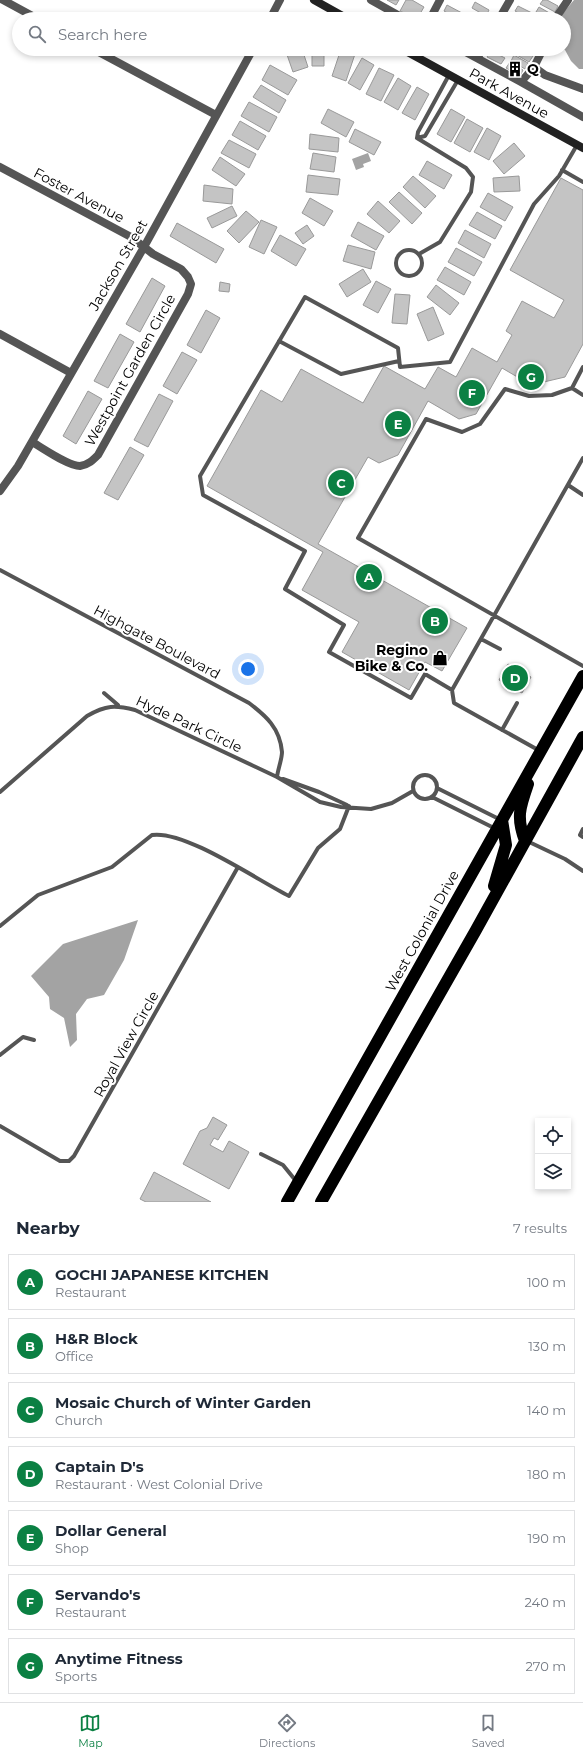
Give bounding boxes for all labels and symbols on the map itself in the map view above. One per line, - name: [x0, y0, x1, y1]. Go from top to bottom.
- building icon: Q: [506, 60, 524, 78]
- place label: Q: [527, 60, 539, 78]
- street label: Park Avenue: [466, 64, 552, 122]
- street label: Foster Avenue: [31, 164, 127, 226]
- street label: Jackson Street: [84, 216, 152, 315]
- street label: Westpoint Garden Circle: [81, 291, 179, 449]
- pin: G: [518, 362, 544, 392]
- pin: F: [459, 378, 485, 408]
- pin: E: [385, 409, 411, 439]
- pin: C: [328, 468, 354, 498]
- pin: A: [356, 562, 382, 592]
- street label: Highgate Boulevard: [91, 601, 223, 683]
- pin: B: [422, 606, 448, 636]
- place label: Regino Bike & Co.: [355, 641, 428, 675]
- shop icon: Regino Bike & Co.: [431, 649, 449, 667]
- your location: [238, 659, 258, 679]
- pin: D: [502, 663, 528, 693]
- street label: Hyde Park Circle: [133, 692, 245, 756]
- street label: West Colonial Drive: [381, 867, 463, 995]
- street label: Royal View Circle: [89, 988, 163, 1100]

